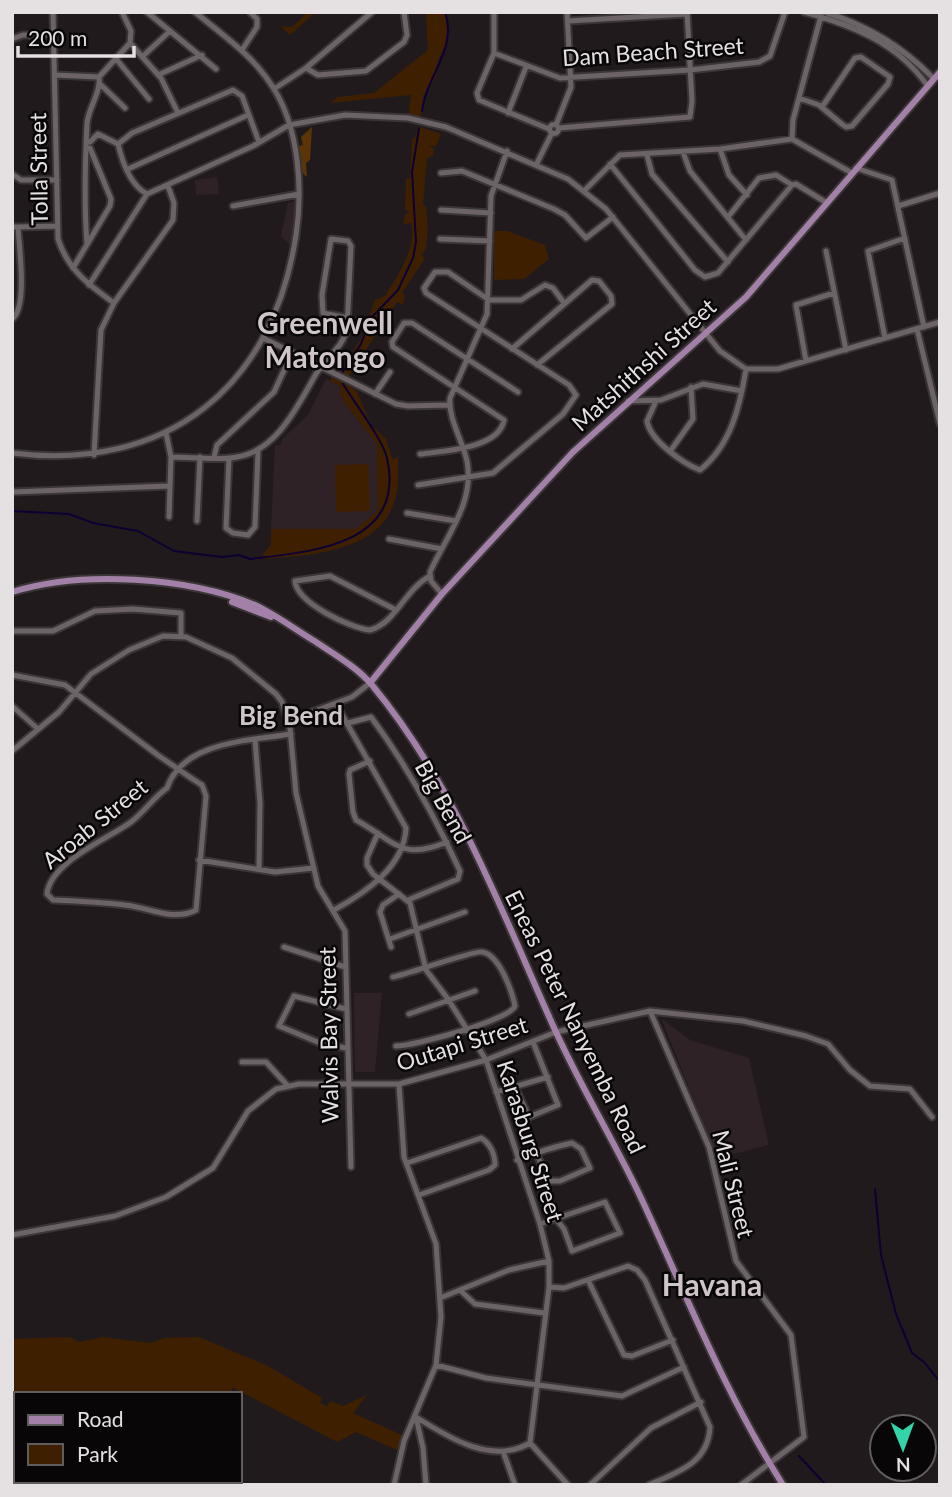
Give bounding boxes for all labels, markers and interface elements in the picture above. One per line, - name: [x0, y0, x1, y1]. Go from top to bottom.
- scale bar: [18, 14, 133, 58]
- text: 200 m: [28, 25, 87, 50]
- street label: Dam Beach Street: [561, 31, 745, 71]
- street label: Tolla Street: [23, 112, 53, 226]
- street label: Matshithshi Street: [565, 292, 722, 436]
- district label: Greenwell Matongo: [257, 304, 393, 374]
- district label: Big Bend: [239, 699, 343, 731]
- street label: Big Bend: [410, 755, 478, 848]
- street label: Aroab Street: [36, 772, 153, 874]
- street label: Eneas Peter Nanyemba Road: [500, 885, 652, 1158]
- street label: Walvis Bay Street: [312, 946, 344, 1123]
- street label: Outapi Street: [393, 1010, 531, 1076]
- street label: Karasburg Street: [492, 1056, 571, 1226]
- street label: Mali Street: [707, 1127, 761, 1241]
- district label: Havana: [662, 1266, 762, 1302]
- legend: [14, 1392, 242, 1483]
- text: Road: [77, 1406, 124, 1431]
- north arrow: [868, 1413, 938, 1483]
- text: Park: [77, 1441, 118, 1466]
- text: N: [896, 1454, 911, 1477]

